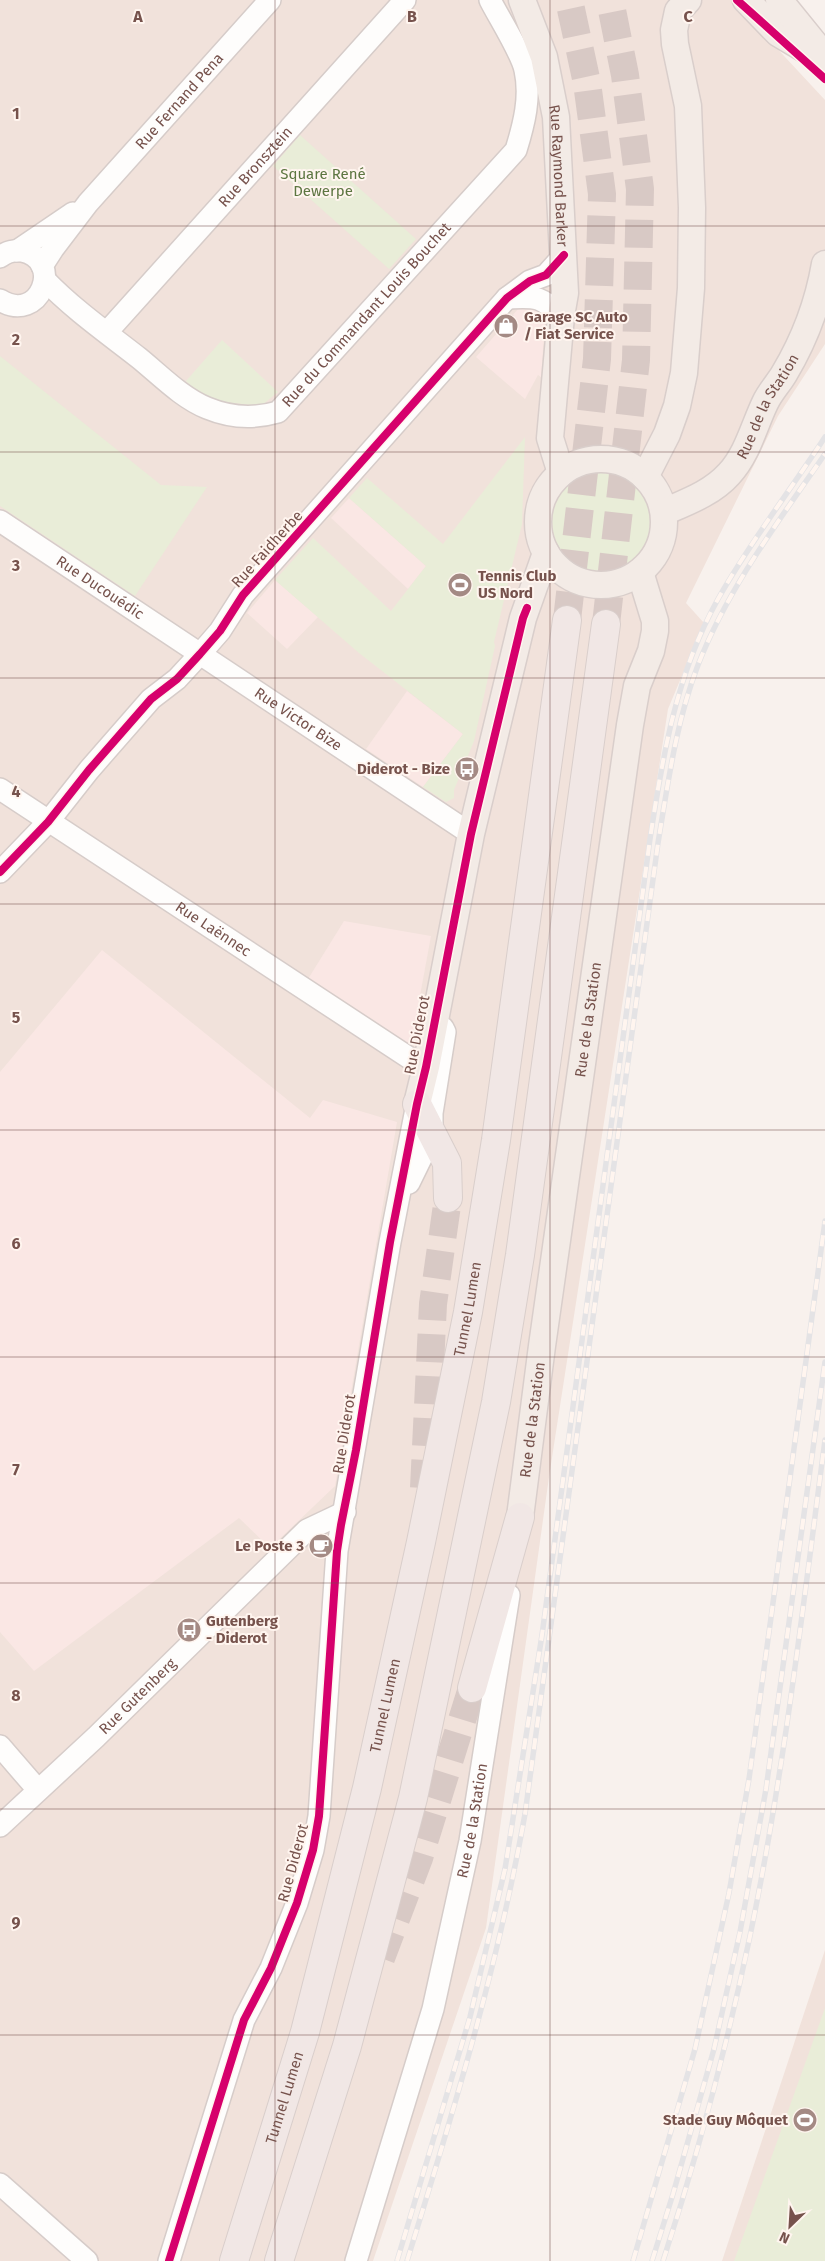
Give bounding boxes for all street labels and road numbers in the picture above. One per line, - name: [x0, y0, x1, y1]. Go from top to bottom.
- street label: Rue Fernand Pena: [132, 49, 227, 153]
- street label: Rue Raymond Barker: [545, 103, 572, 247]
- street label: Rue Bronsztein: [215, 123, 296, 211]
- street label: Rue du Commandant Louis Bouchet: [278, 218, 455, 411]
- street label: Rue de la Station: [733, 351, 803, 462]
- street label: Rue Faidherbe: [228, 507, 306, 591]
- street label: Rue Ducouédic: [53, 552, 147, 623]
- street label: Rue Victor Bize: [251, 684, 345, 755]
- street label: Rue Laënnec: [172, 898, 254, 960]
- street label: Rue de la Station: [571, 961, 605, 1079]
- street label: Rue Diderot: [400, 993, 434, 1076]
- street label: Tunnel Lumen: [450, 1260, 485, 1358]
- street label: Rue de la Station: [516, 1361, 549, 1479]
- street label: Rue Diderot: [329, 1392, 359, 1475]
- street label: Rue Gutenberg: [95, 1654, 180, 1738]
- street label: Tunnel Lumen: [366, 1657, 404, 1754]
- street label: Rue de la Station: [453, 1762, 491, 1880]
- street label: Rue Diderot: [274, 1821, 312, 1904]
- street label: Tunnel Lumen: [262, 2049, 307, 2146]

